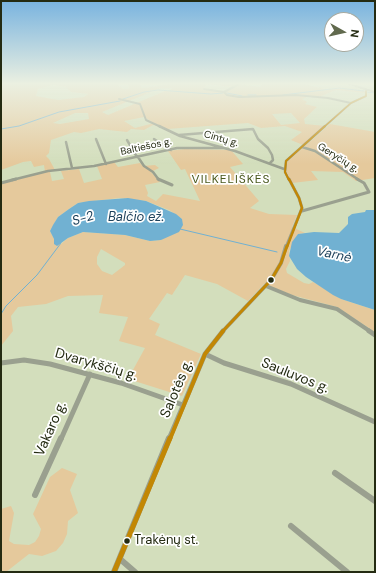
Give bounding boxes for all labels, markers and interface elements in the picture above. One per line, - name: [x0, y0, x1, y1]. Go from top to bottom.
- north arrow: [324, 12, 364, 52]
- text: N: [347, 29, 362, 38]
- street label: Cintų g.: [202, 128, 240, 150]
- street label: Baltiešos g.: [119, 136, 173, 158]
- street label: Geryčių g.: [315, 141, 361, 175]
- district label: VILKELIŠKĖS: [192, 173, 270, 187]
- water label: S-2: [70, 208, 96, 230]
- water label: Balčio ež.: [108, 210, 164, 226]
- water label: Varnė: [315, 244, 353, 266]
- unlabelled marker: [266, 275, 276, 285]
- street label: Dvarykščių g.: [53, 345, 139, 385]
- street label: Sauluvos g.: [259, 355, 331, 397]
- street label: Salotės g.: [157, 357, 197, 421]
- street label: Vakaro g.: [31, 399, 71, 459]
- place label: Trakėnų st.: [134, 533, 198, 549]
- marker: Trakėnų st.: [122, 536, 132, 546]

